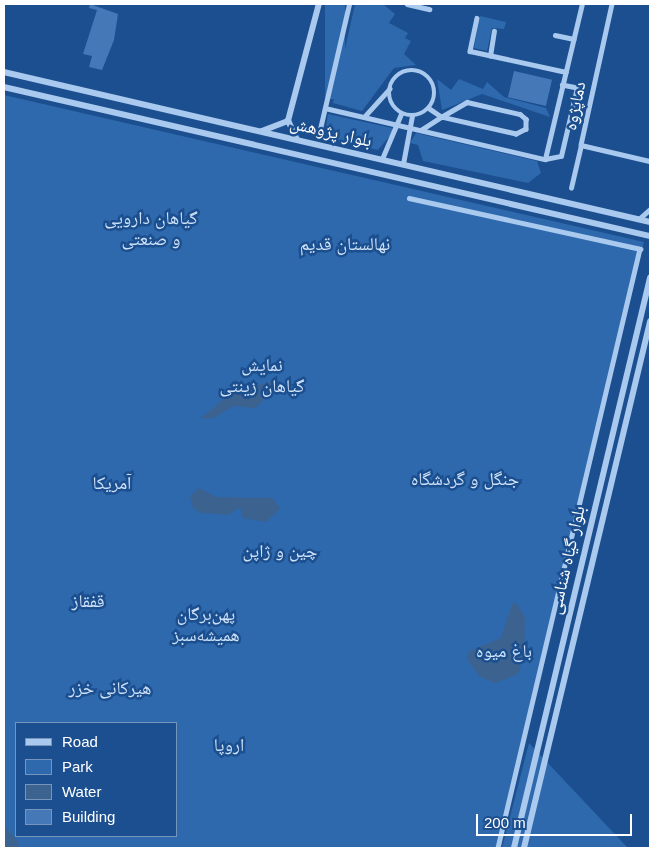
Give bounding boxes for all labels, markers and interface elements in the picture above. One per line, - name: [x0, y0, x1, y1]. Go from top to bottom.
- street label: دماپژوه: [559, 80, 591, 132]
- street label: بلوار پژوهش: [288, 112, 374, 152]
- park label: گیاهان دارویی و صنعتی: [104, 208, 198, 250]
- park label: نهالستان قدیم: [300, 233, 390, 255]
- park label: نمایش گیاهان زینتی: [220, 355, 304, 398]
- park label: جنگل و گردشگاه: [411, 468, 519, 490]
- park label: آمریکا: [93, 472, 131, 494]
- street label: بلوار گیاه شناسی: [544, 504, 590, 616]
- park label: چین و ژاپن: [243, 540, 317, 562]
- park label: قفقاز: [72, 590, 104, 612]
- park label: پهن‌برگان همیشه‌سبز: [172, 604, 240, 646]
- park label: باغ میوه: [476, 640, 532, 662]
- park label: هیرکانی خزر: [69, 677, 151, 699]
- legend: [15, 722, 178, 837]
- text: Road: [62, 733, 98, 750]
- park label: اروپا: [214, 734, 244, 756]
- text: Park: [62, 758, 93, 775]
- text: Water: [62, 783, 101, 800]
- scale bar: [479, 804, 635, 836]
- text: Building: [62, 808, 115, 825]
- text: 200 m: [484, 814, 526, 831]

